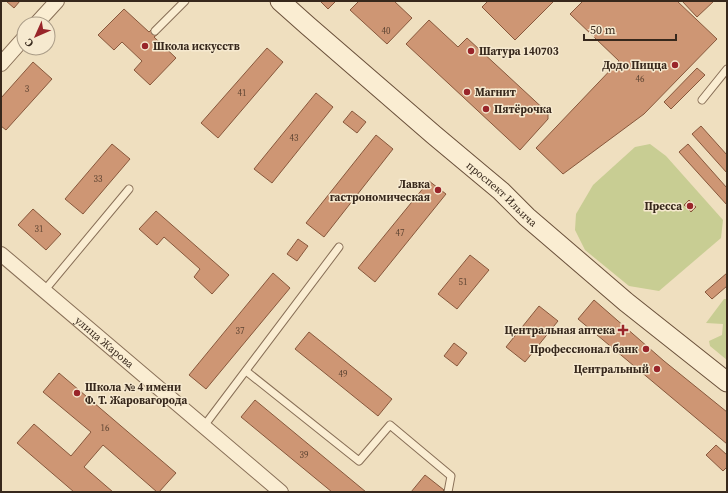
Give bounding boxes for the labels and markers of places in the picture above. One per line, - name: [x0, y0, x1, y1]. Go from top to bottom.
- place label: Школа искусств: [153, 39, 240, 54]
- marker: Школа искусств: [140, 41, 150, 51]
- place label: Шатура 140703: [479, 44, 559, 59]
- marker: Шатура 140703: [466, 46, 476, 56]
- place label: Додо Пицца: [602, 58, 667, 73]
- marker: Додо Пицца: [670, 60, 680, 70]
- place label: Магнит: [475, 85, 516, 100]
- marker: Магнит: [462, 87, 472, 97]
- place label: Пятёрочка: [494, 102, 552, 117]
- marker: Пятёрочка: [481, 104, 491, 114]
- place label: Лавка гастрономическая: [330, 177, 430, 205]
- marker: Лавка гастрономическая: [433, 185, 443, 195]
- place label: Пресса: [645, 199, 682, 214]
- marker: Пресса: [685, 201, 695, 211]
- place label: Центральная аптека: [505, 323, 615, 338]
- marker: Центральная аптека: [618, 325, 628, 335]
- place label: Профессионал банк: [530, 342, 639, 357]
- marker: Профессионал банк: [641, 344, 651, 354]
- place label: Центральный: [574, 362, 649, 377]
- marker: Центральный: [652, 364, 662, 374]
- place label: Школа № 4 имени Ф. Т. Жаровагорода: [85, 380, 188, 408]
- marker: Школа № 4 имени Ф. Т. Жаровагорода: [72, 388, 82, 398]

